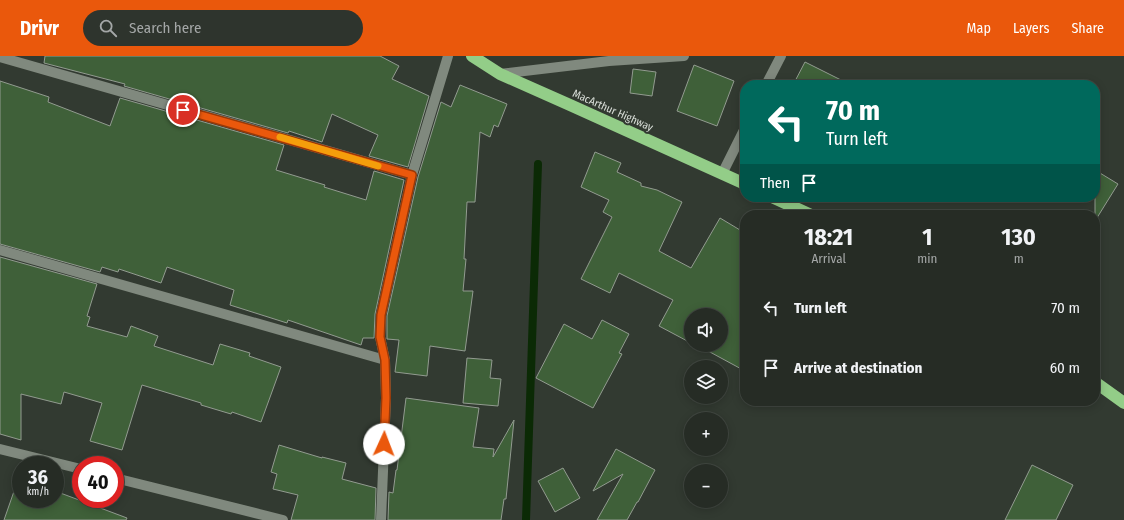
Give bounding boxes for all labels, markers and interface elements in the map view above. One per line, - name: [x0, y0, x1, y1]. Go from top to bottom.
- search box: [83, 10, 363, 46]
- text: Drivr: [20, 17, 59, 40]
- icon: search: [97, 17, 119, 39]
- text: Search here: [129, 19, 201, 37]
- text: Map: [967, 20, 991, 37]
- text: Layers: [1013, 20, 1049, 37]
- text: Share: [1071, 20, 1104, 37]
- street label: MacArthur Highway: [571, 87, 655, 134]
- pin: [166, 93, 200, 127]
- text: 70 m: [826, 94, 880, 127]
- icon: left: [760, 96, 812, 148]
- icon: arrive: [172, 99, 194, 121]
- text: Turn left: [826, 128, 888, 150]
- icon: arrive: [798, 172, 820, 194]
- text: Then: [760, 174, 790, 192]
- text: 18:21: [804, 223, 853, 251]
- text: 1: [922, 223, 932, 251]
- text: 130: [1001, 223, 1036, 251]
- text: Arrival: [811, 251, 846, 266]
- text: min: [917, 251, 937, 266]
- text: m: [1014, 251, 1024, 266]
- icon: left: [760, 297, 782, 319]
- text: Turn left: [794, 299, 847, 317]
- text: 70 m: [1051, 299, 1080, 317]
- map controls: [684, 308, 728, 508]
- button: sound: [684, 308, 728, 352]
- icon: arrive: [760, 357, 782, 379]
- text: Arrive at destination: [794, 359, 922, 377]
- text: 60 m: [1050, 359, 1080, 377]
- button: layers: [684, 360, 728, 404]
- button: +: [684, 412, 728, 456]
- position arrow: [363, 423, 405, 465]
- speed limit sign: 40: [72, 456, 124, 508]
- button: −: [684, 464, 728, 508]
- text: 36: [28, 465, 48, 489]
- text: km/h: [27, 486, 49, 498]

